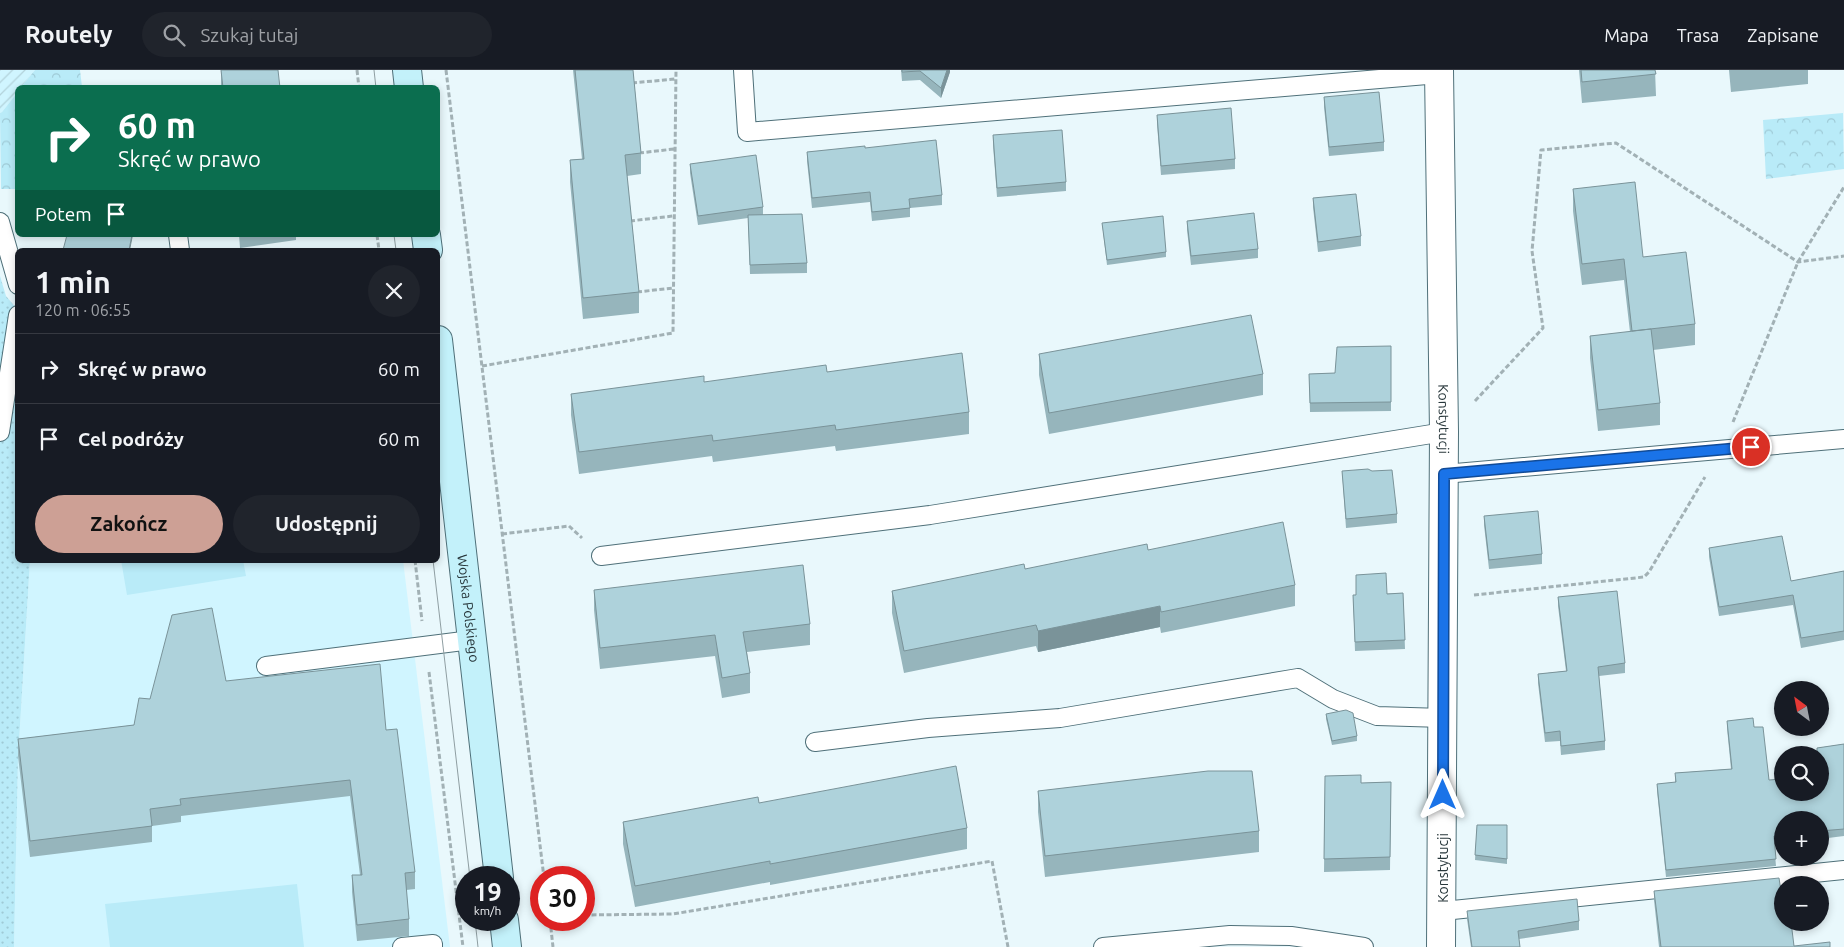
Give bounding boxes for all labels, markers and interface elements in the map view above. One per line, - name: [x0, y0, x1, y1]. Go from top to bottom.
- search box: [142, 12, 492, 57]
- text: Routely: [25, 21, 112, 48]
- icon: search: [160, 21, 188, 49]
- text: Szukaj tutaj: [200, 24, 298, 46]
- text: Mapa: [1604, 25, 1649, 45]
- text: Trasa: [1677, 25, 1719, 45]
- text: Zapisane: [1747, 25, 1819, 45]
- icon: right: [35, 105, 100, 170]
- text: 60 m: [118, 105, 196, 145]
- text: Skręć w prawo: [118, 146, 261, 171]
- icon: arrive: [102, 200, 130, 228]
- text: Potem: [35, 203, 92, 225]
- text: 1 min: [35, 265, 111, 299]
- button: close: [368, 265, 420, 317]
- text: 120 m · 06:55: [35, 301, 131, 319]
- icon: right: [35, 355, 63, 383]
- text: Skręć w prawo: [78, 358, 207, 380]
- text: 60 m: [378, 358, 420, 380]
- street label: Konstytucji: [1435, 384, 1452, 454]
- icon: arrive: [35, 425, 63, 453]
- pin: [1730, 426, 1772, 468]
- text: Cel podróży: [78, 428, 184, 450]
- text: 60 m: [378, 428, 420, 450]
- icon: arrive: [1737, 433, 1765, 461]
- button: Zakończ: [35, 495, 223, 553]
- button: Udostępnij: [233, 495, 420, 553]
- street label: Wojska Polskiego: [454, 553, 482, 663]
- north arrow: [1774, 681, 1829, 736]
- map controls: [1774, 681, 1829, 931]
- button: search: [1774, 746, 1829, 801]
- position arrow: [1416, 768, 1468, 820]
- button: +: [1774, 811, 1829, 866]
- street label: Konstytucji: [1435, 833, 1451, 903]
- speed limit sign: 30: [530, 866, 595, 931]
- button: −: [1774, 876, 1829, 931]
- text: 19: [473, 878, 502, 906]
- text: km/h: [474, 904, 501, 917]

